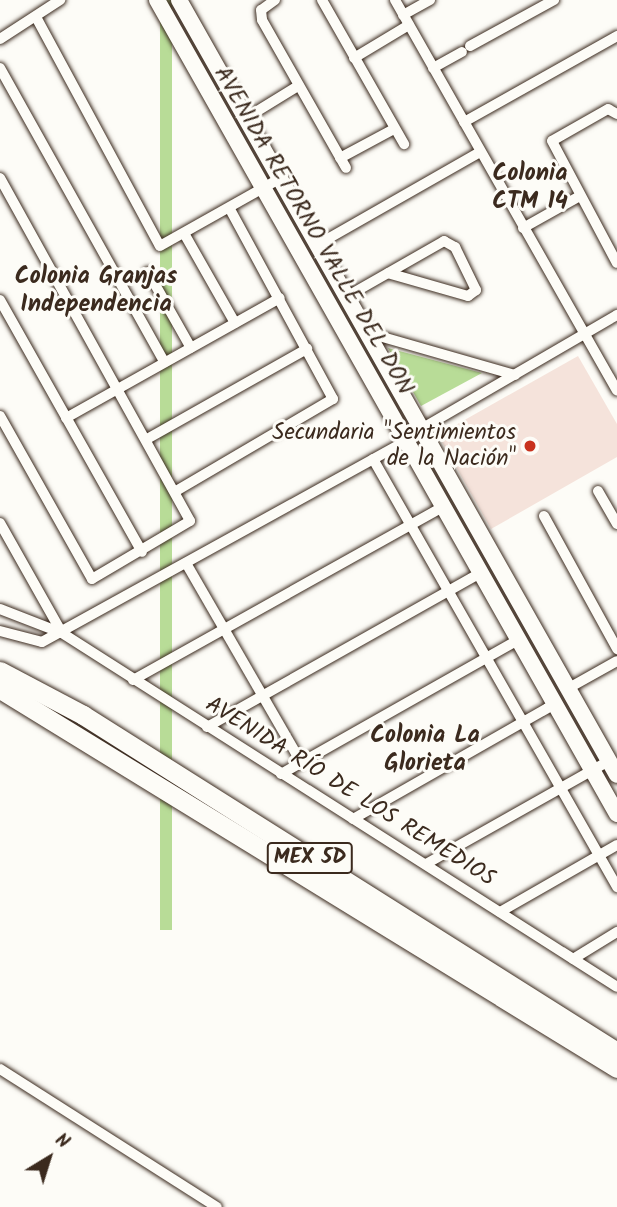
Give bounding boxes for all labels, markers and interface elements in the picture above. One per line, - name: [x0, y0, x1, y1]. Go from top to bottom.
- street label: AVENIDA RETORNO VALLE DEL DON: [207, 62, 419, 400]
- district label: Colonia CTM 14: [492, 160, 568, 216]
- district label: Colonia Granjas Independencia: [15, 263, 177, 319]
- place label: Secundaria "Sentimientos de la Nación": [272, 419, 516, 473]
- marker: Secundaria "Sentimientos de la Nación": [522, 438, 538, 454]
- street label: AVENIDA RÍO DE LOS REMEDIOS: [200, 691, 500, 893]
- district label: Colonia La Glorieta: [370, 722, 480, 778]
- road number: MEX 5D: [266, 840, 354, 876]
- north arrow: [14, 1123, 84, 1193]
- text: N: [48, 1126, 76, 1157]

